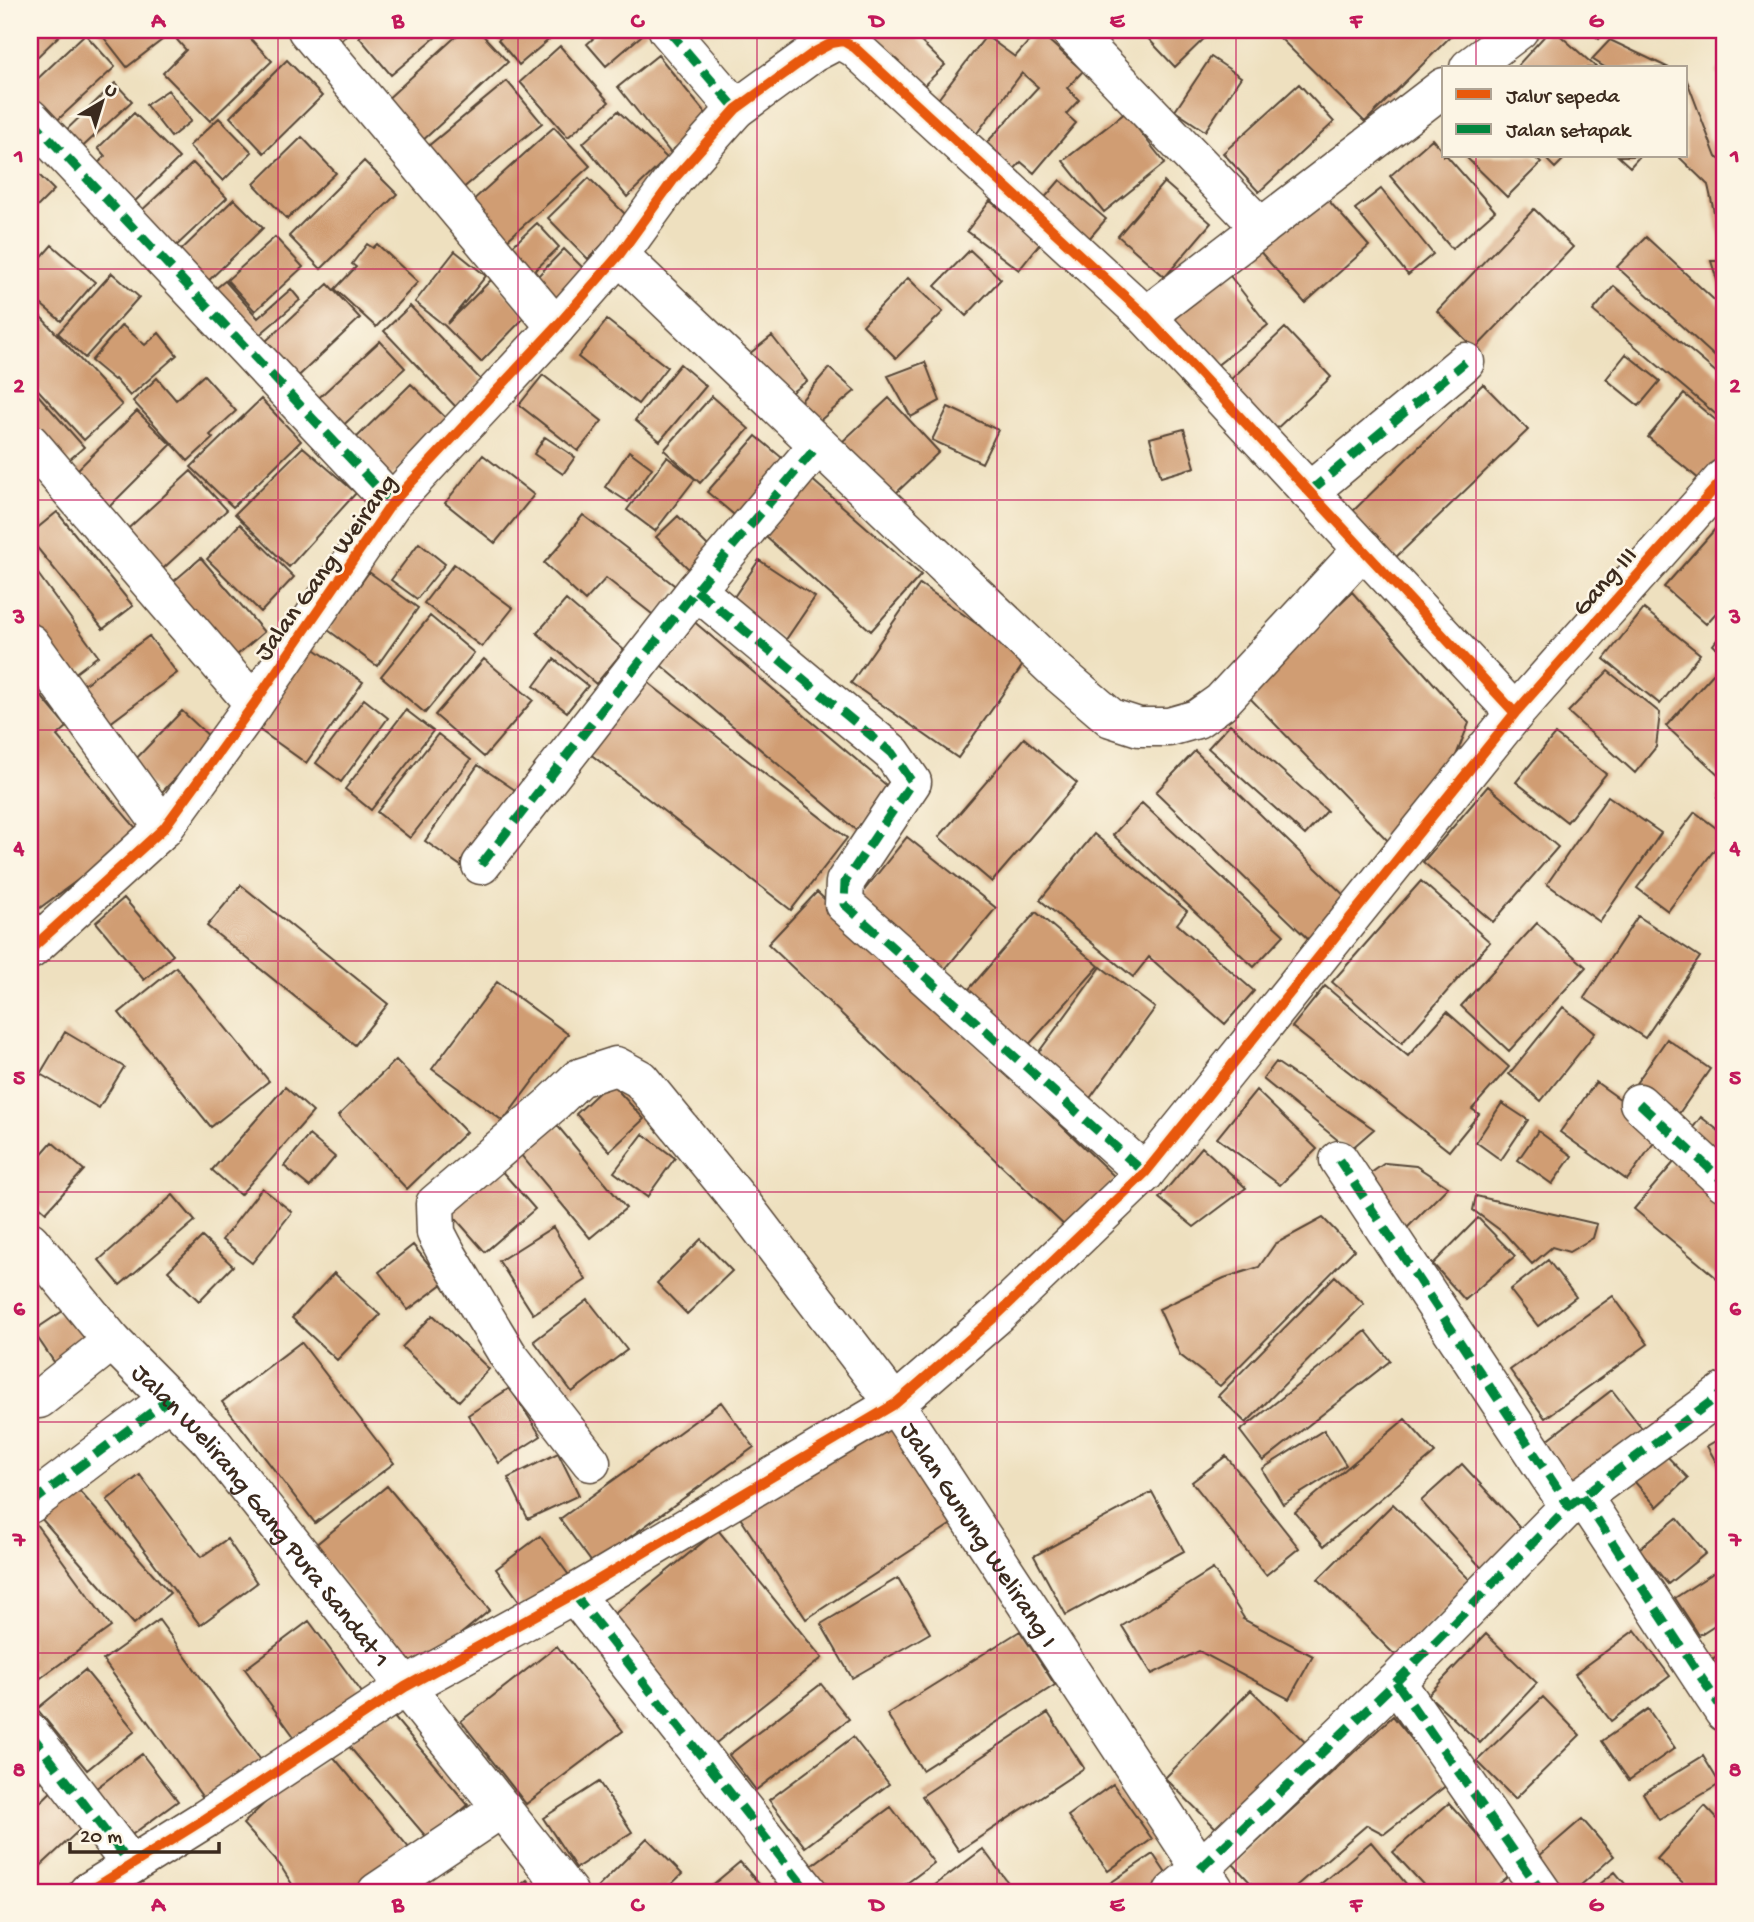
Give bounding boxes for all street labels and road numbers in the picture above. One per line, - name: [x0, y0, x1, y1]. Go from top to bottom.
- street label: Jalan Gang Weirang: [250, 469, 406, 668]
- street label: Gang III: [1567, 542, 1646, 624]
- street label: Jalan Welirang Gang Pura Sandat 1: [123, 1359, 395, 1675]
- street label: Jalan Gunung Welirang I: [891, 1417, 1062, 1655]

